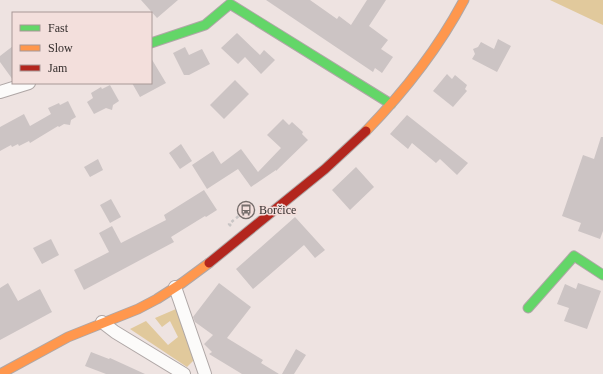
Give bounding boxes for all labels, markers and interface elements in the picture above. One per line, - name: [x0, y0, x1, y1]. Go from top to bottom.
- legend: [12, 12, 152, 84]
- text: Fast: [48, 21, 69, 35]
- text: Slow: [48, 41, 73, 55]
- text: Jam: [48, 61, 68, 75]
- bus stop icon: Borčice: [236, 200, 256, 220]
- place label: Borčice: [259, 203, 296, 217]

